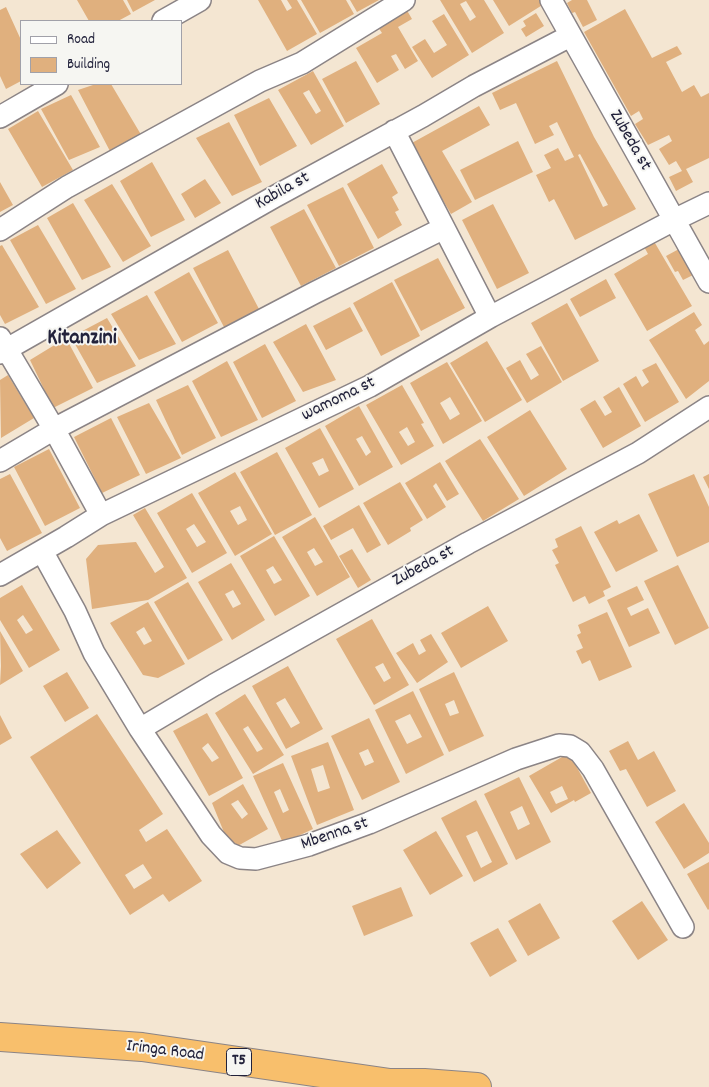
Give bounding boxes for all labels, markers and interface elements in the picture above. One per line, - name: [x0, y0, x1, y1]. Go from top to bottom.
- legend: [20, 20, 182, 85]
- text: Road: [67, 29, 95, 51]
- text: Building: [67, 54, 110, 76]
- street label: Zubeda st: [603, 107, 655, 175]
- street label: Kabila st: [252, 168, 314, 216]
- district label: Kitanzini: [47, 327, 117, 353]
- street label: wamoma st: [299, 373, 379, 427]
- street label: Zubeda st: [390, 541, 458, 593]
- street label: Mbenna st: [299, 813, 371, 857]
- street label: Iringa Road: [125, 1037, 205, 1067]
- road number: T5: [226, 1048, 252, 1076]

